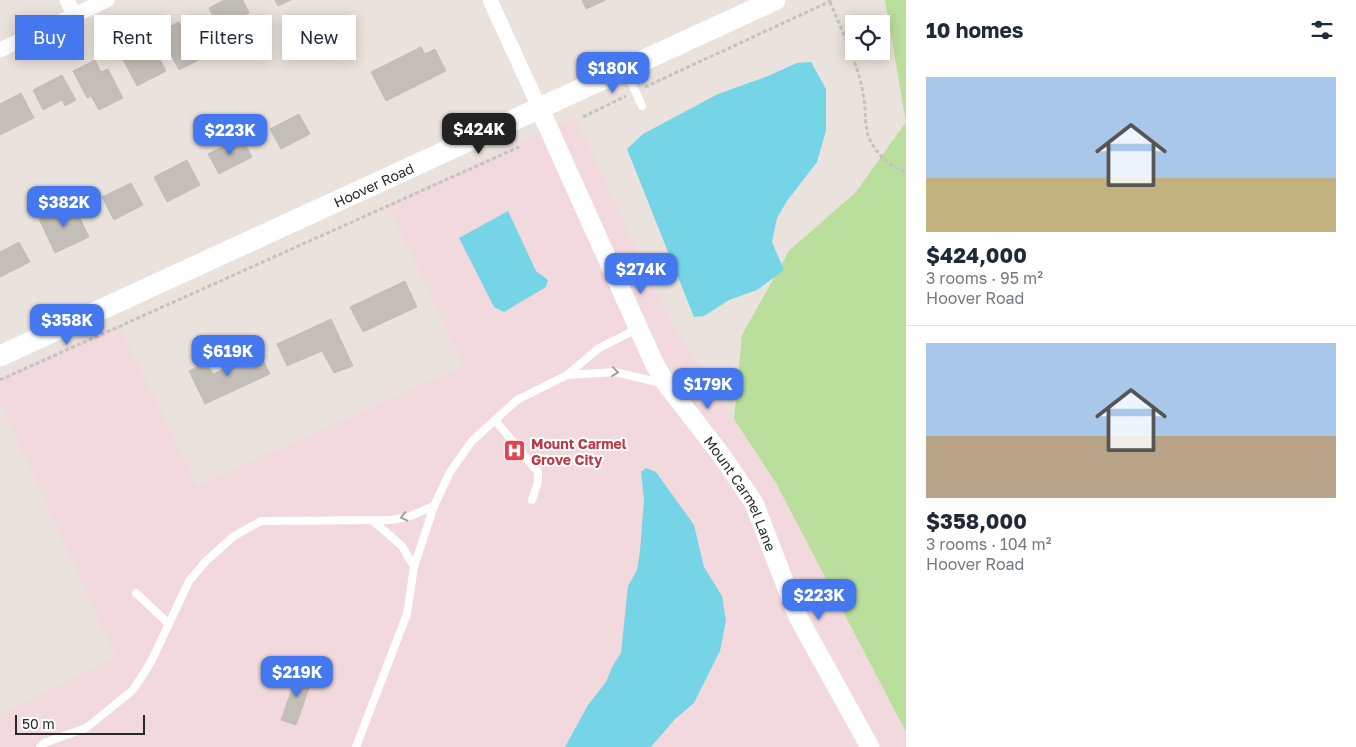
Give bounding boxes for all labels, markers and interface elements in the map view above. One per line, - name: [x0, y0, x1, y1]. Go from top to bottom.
- chip: Buy: [15, 15, 84, 60]
- chip: Rent: [94, 15, 171, 60]
- chip: Filters: [181, 15, 272, 60]
- chip: New: [282, 15, 356, 60]
- map controls: [845, 15, 890, 60]
- button: locate: [845, 15, 890, 60]
- icon: filters: [1308, 16, 1336, 44]
- text: 10 homes: [926, 17, 1024, 43]
- pin: $180K: [578, 52, 648, 94]
- text: $180K: [587, 58, 639, 78]
- icon: home: [1086, 110, 1176, 200]
- pin: $424K: [444, 112, 514, 155]
- pin: $223K: [195, 114, 265, 156]
- text: $424K: [453, 119, 505, 139]
- text: $223K: [204, 120, 256, 140]
- street label: Hoover Road: [331, 159, 416, 210]
- pin: $382K: [29, 186, 99, 228]
- text: $382K: [38, 192, 90, 212]
- text: $424,000: [926, 242, 1027, 268]
- pin: $274K: [606, 252, 676, 295]
- text: $274K: [616, 259, 666, 279]
- text: 3 rooms · 95 m²: [926, 268, 1043, 288]
- text: Hoover Road: [926, 288, 1024, 308]
- pin: $358K: [32, 304, 102, 346]
- text: $358K: [41, 310, 93, 330]
- pin: $619K: [193, 334, 263, 377]
- text: $619K: [203, 341, 253, 361]
- one-way arrow: [612, 366, 620, 377]
- pin: $179K: [673, 368, 743, 410]
- text: $179K: [683, 374, 733, 394]
- icon: home: [1086, 375, 1176, 465]
- street label: Mount Carmel Lane: [701, 432, 780, 553]
- place label: Mount Carmel Grove City: [531, 435, 627, 468]
- hospital icon: Mount Carmel Grove City: [503, 439, 527, 463]
- text: $358,000: [926, 508, 1027, 534]
- one-way arrow: [400, 511, 409, 522]
- text: 3 rooms · 104 m²: [926, 534, 1051, 554]
- text: Hoover Road: [926, 554, 1024, 574]
- pin: $223K: [784, 578, 854, 621]
- text: $223K: [793, 585, 845, 605]
- pin: $219K: [262, 656, 332, 698]
- text: $219K: [272, 662, 322, 682]
- scale bar: [15, 712, 145, 735]
- text: 50 m: [22, 715, 55, 732]

